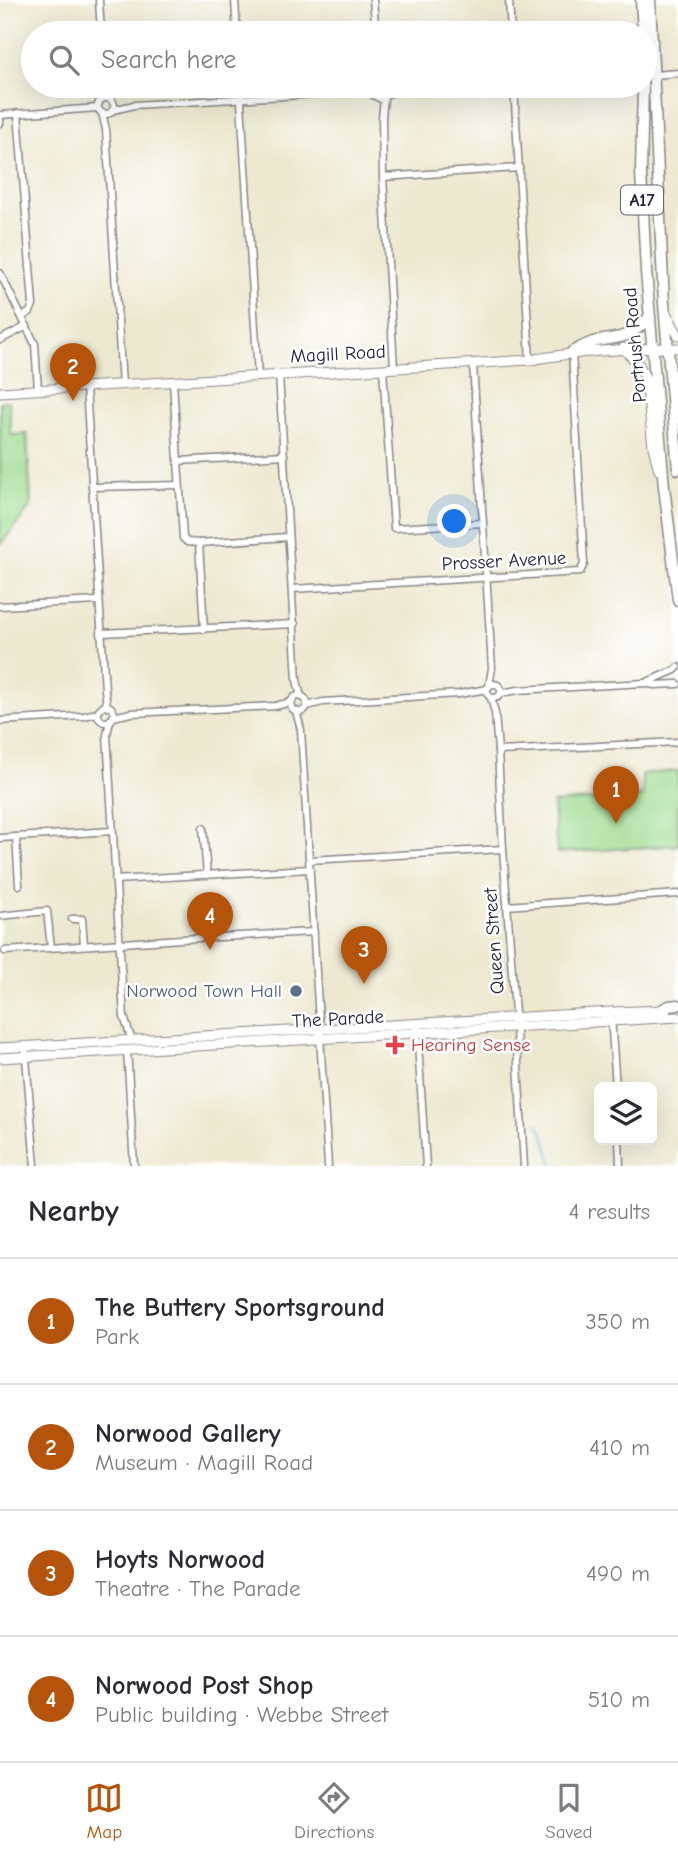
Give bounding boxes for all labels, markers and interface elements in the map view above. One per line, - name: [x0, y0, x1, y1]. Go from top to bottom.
- search box: [21, 21, 657, 98]
- icon: search: [45, 41, 83, 79]
- text: Search here: [101, 45, 236, 75]
- road number: A17: [621, 186, 663, 215]
- street label: Portrush Road: [619, 286, 651, 404]
- street label: Magill Road: [290, 341, 386, 367]
- pin: 2: [50, 343, 96, 401]
- your location: [437, 504, 471, 538]
- street label: Prosser Avenue: [441, 547, 567, 575]
- pin: 1: [593, 766, 639, 824]
- street label: Queen Street: [479, 886, 509, 995]
- pin: 4: [187, 892, 233, 950]
- pin: 3: [341, 926, 387, 984]
- place label: Norwood Town Hall: [126, 980, 282, 1002]
- marker: Norwood Town Hall: [288, 983, 304, 999]
- street label: The Parade: [291, 1006, 385, 1032]
- place label: Hearing Sense: [411, 1034, 531, 1056]
- marker: Hearing Sense: [385, 1035, 405, 1055]
- map controls: [594, 1082, 657, 1145]
- button: layers: [594, 1082, 657, 1145]
- text: Nearby: [28, 1194, 119, 1229]
- text: 4 results: [568, 1198, 650, 1225]
- text: The Buttery Sportsground: [95, 1293, 385, 1323]
- text: 1: [46, 1308, 56, 1335]
- text: 350 m: [585, 1308, 650, 1335]
- text: Park: [95, 1323, 139, 1350]
- text: Norwood Gallery: [95, 1419, 281, 1449]
- text: 2: [45, 1434, 57, 1461]
- text: 410 m: [589, 1434, 650, 1461]
- text: Museum · Magill Road: [95, 1449, 313, 1476]
- text: Hoyts Norwood: [95, 1545, 265, 1575]
- text: 3: [45, 1560, 57, 1587]
- text: 490 m: [586, 1560, 650, 1587]
- text: Theatre · The Parade: [95, 1575, 301, 1602]
- text: Norwood Post Shop: [95, 1671, 313, 1701]
- text: 4: [46, 1686, 56, 1713]
- text: 510 m: [588, 1686, 650, 1713]
- text: Public building · Webbe Street: [95, 1701, 388, 1728]
- tab: Map: [85, 1779, 123, 1843]
- tab: Directions: [294, 1779, 374, 1843]
- tab: Saved: [545, 1779, 593, 1843]

